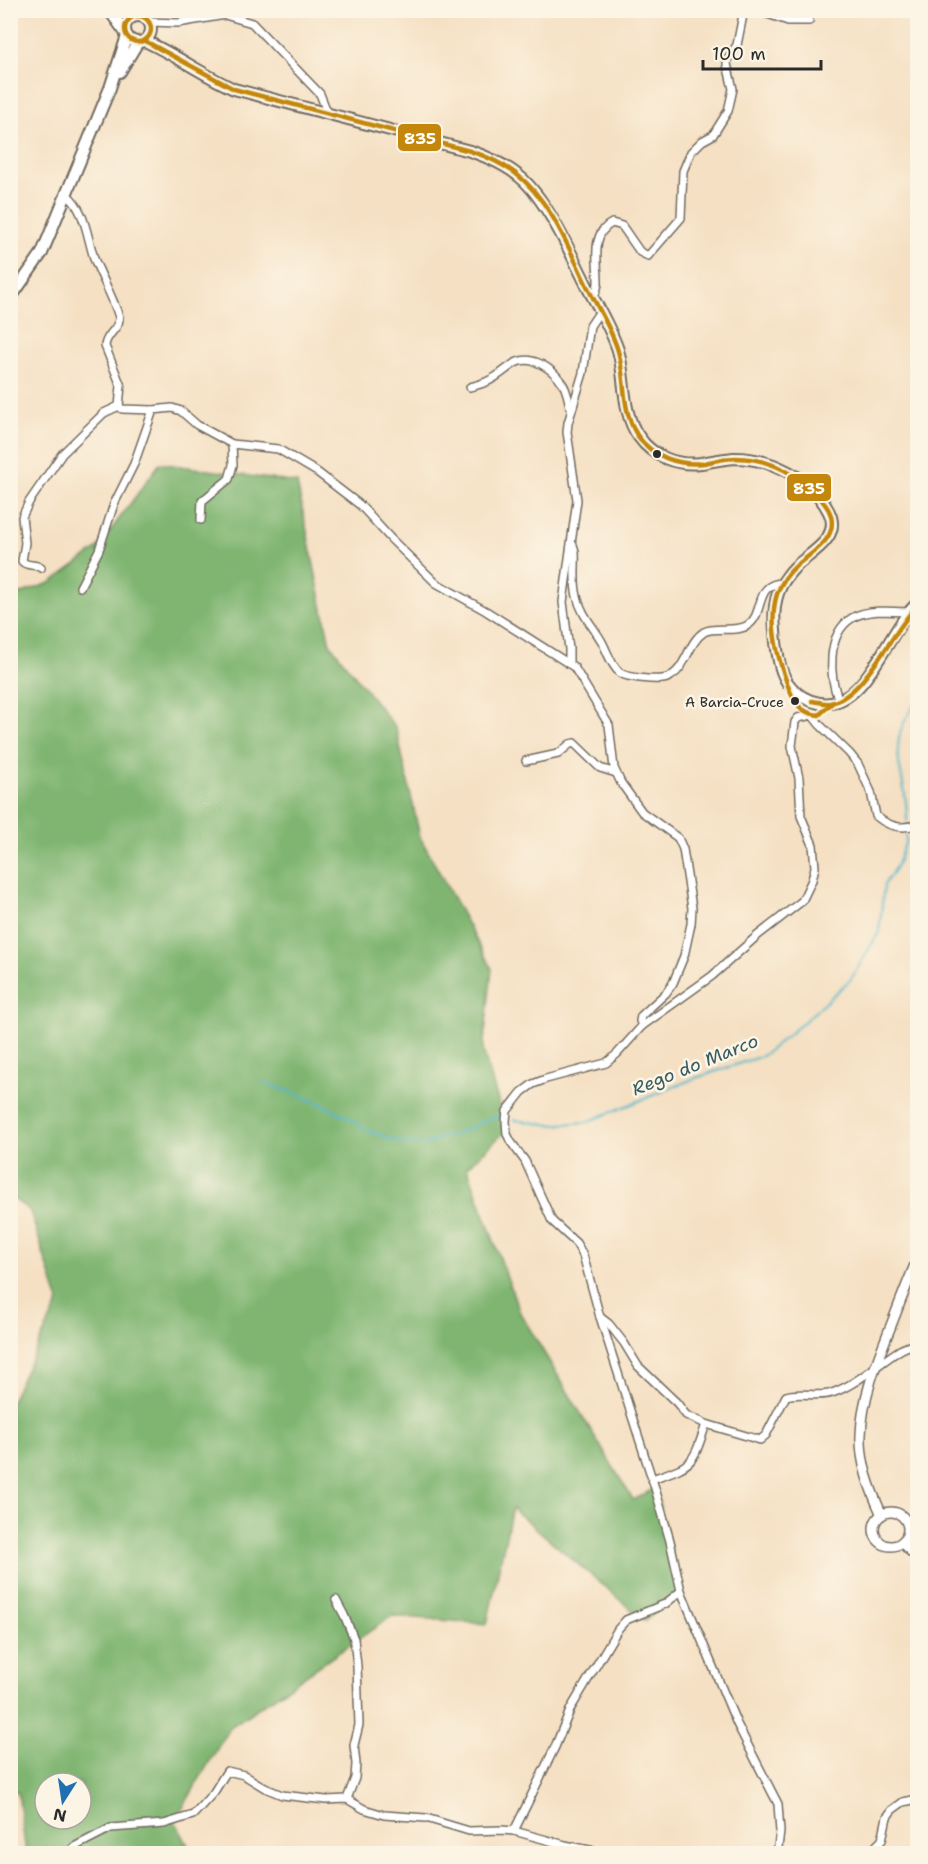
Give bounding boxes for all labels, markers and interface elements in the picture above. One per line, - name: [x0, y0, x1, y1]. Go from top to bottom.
- scale bar: [703, 33, 822, 71]
- text: 100 m: [712, 42, 766, 66]
- line badge: 835: [397, 123, 442, 152]
- text: 835: [404, 128, 436, 149]
- unlabelled marker: [651, 448, 663, 460]
- line badge: 835: [786, 473, 832, 502]
- text: 835: [793, 478, 825, 499]
- place label: A Barcia-Cruce: [685, 693, 784, 711]
- marker: A Barcia-Cruce: [789, 695, 801, 707]
- water label: Rego do Marco: [628, 1029, 762, 1101]
- north arrow: [33, 1771, 93, 1831]
- text: N: [52, 1804, 68, 1827]

